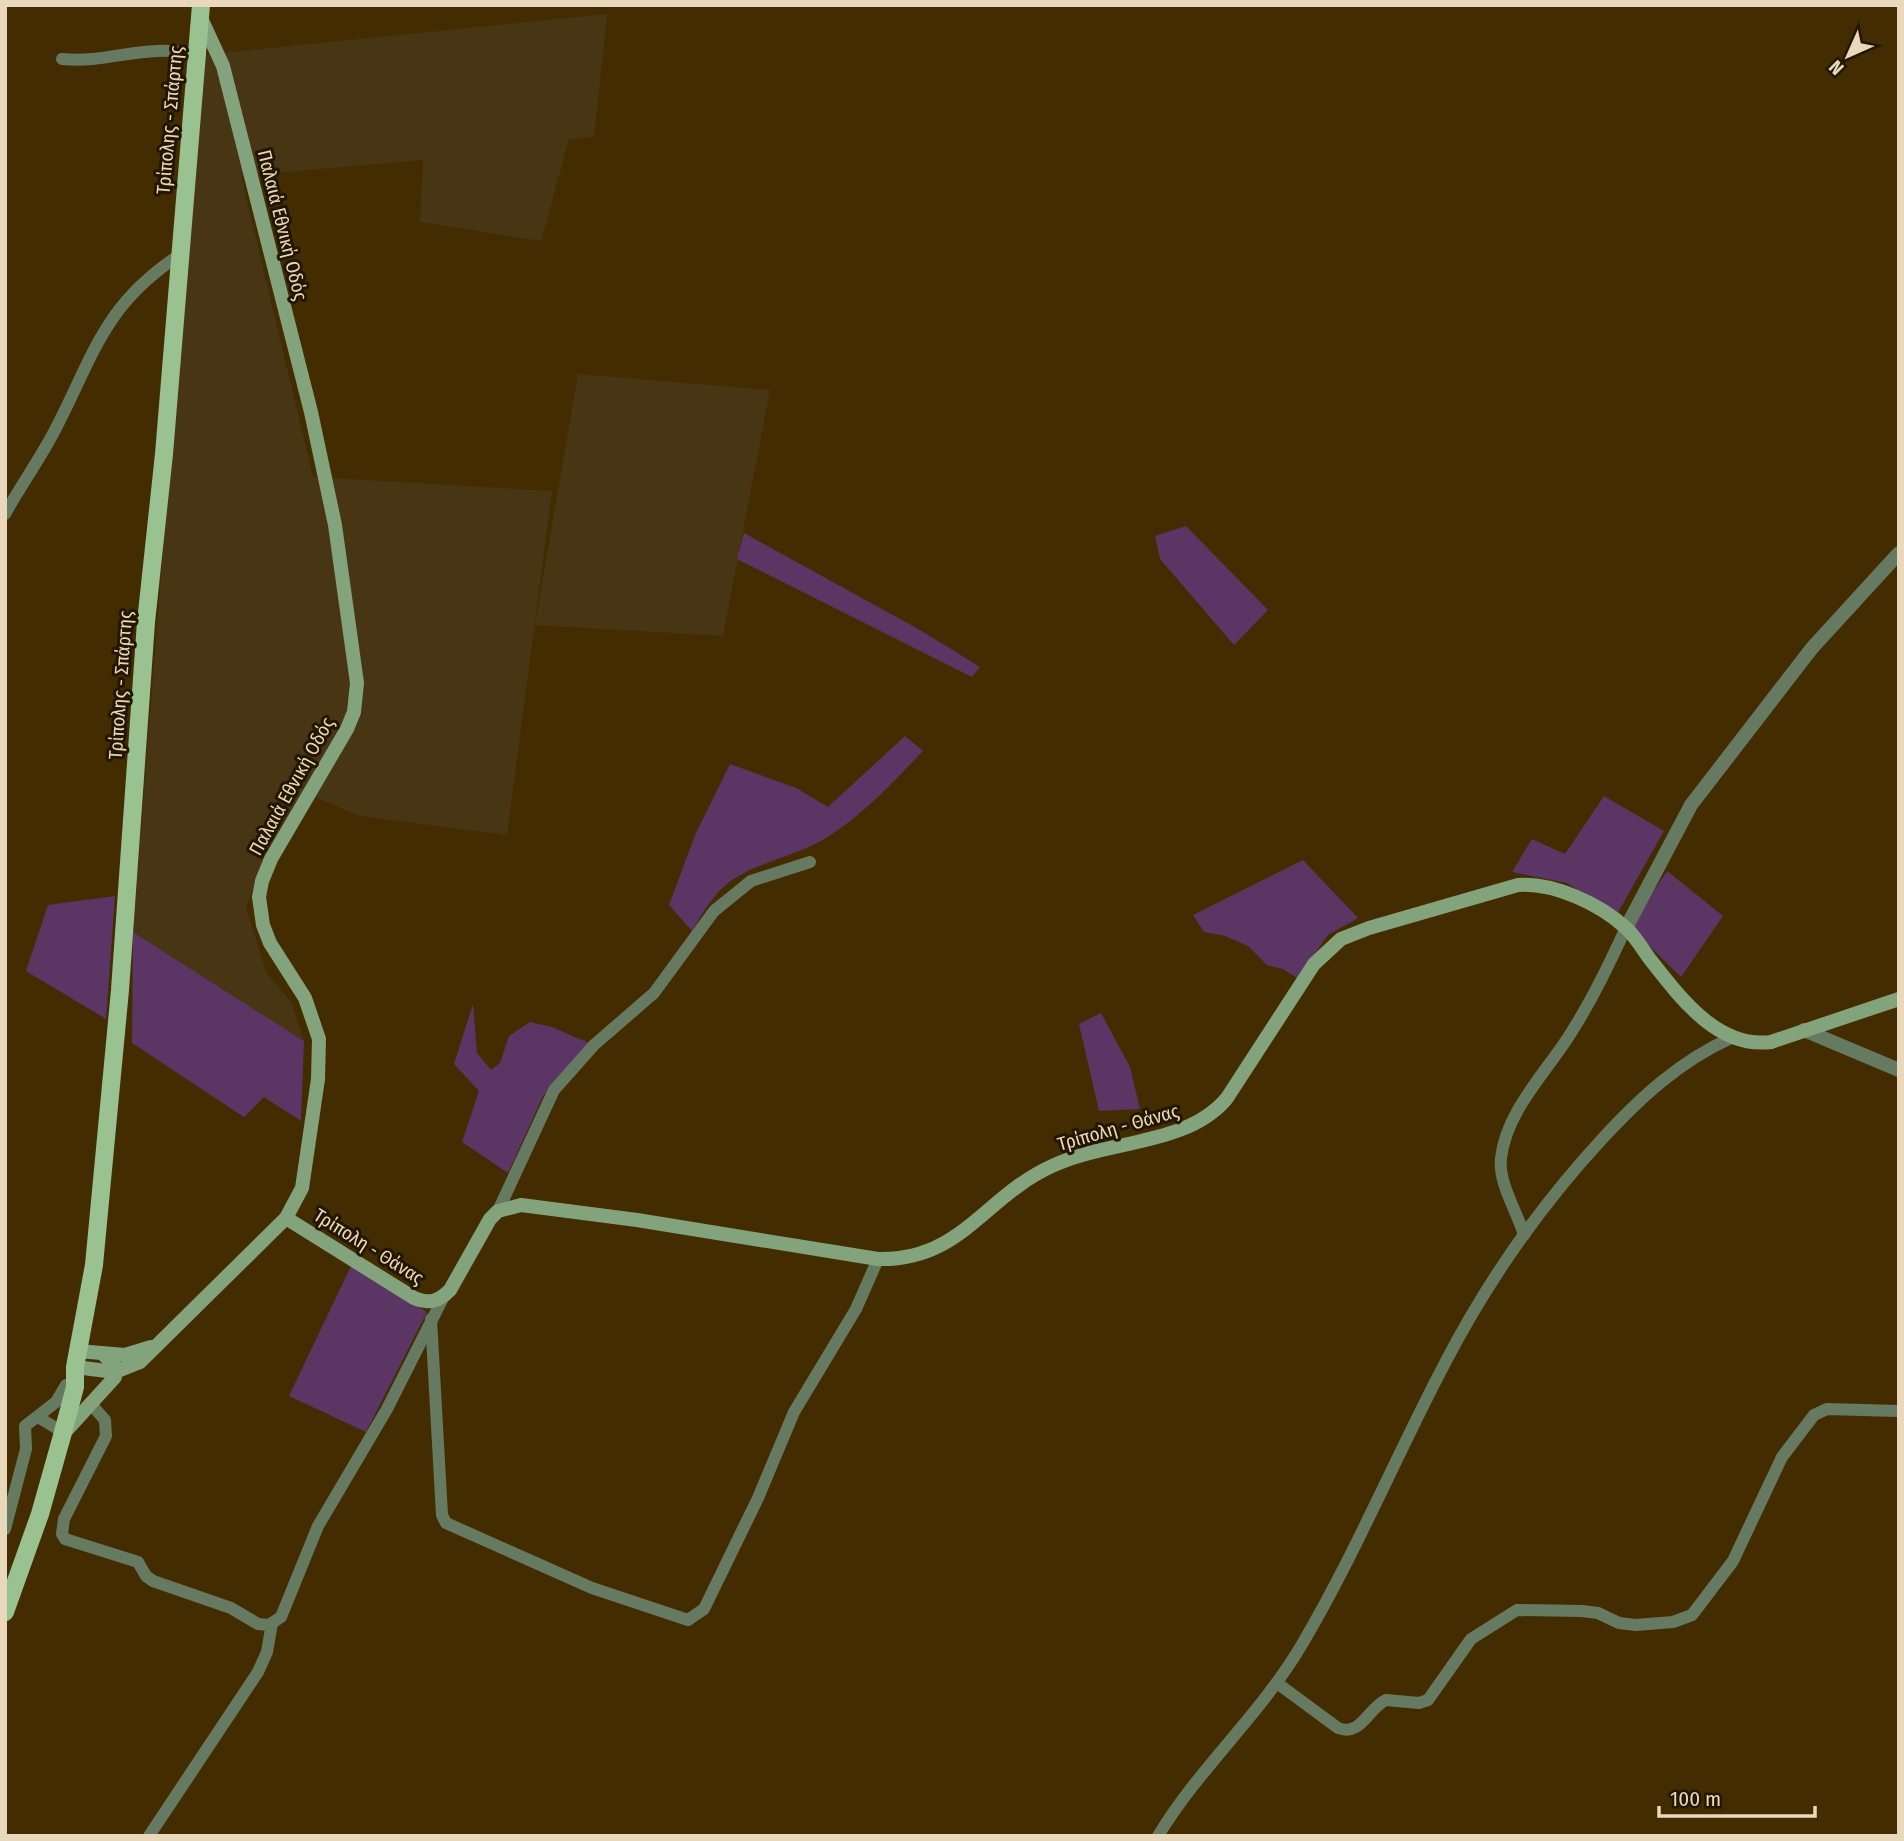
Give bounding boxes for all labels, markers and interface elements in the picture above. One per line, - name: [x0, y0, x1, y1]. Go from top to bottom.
- north arrow: [1813, 21, 1883, 91]
- street label: Τρίπολης - Σπάρτης: [152, 45, 187, 195]
- text: N: [1824, 56, 1848, 80]
- street label: Παλαιά Εθνική Οδός: [253, 147, 312, 303]
- street label: Τρίπολης - Σπάρτης: [104, 610, 137, 760]
- street label: Παλαιά Εθνική Οδός: [244, 713, 339, 859]
- street label: Τρίπολη - Θάνας: [1055, 1099, 1182, 1156]
- street label: Τρίπολη - Θάνας: [310, 1203, 428, 1289]
- scale bar: [1659, 1774, 1815, 1818]
- text: 100 m: [1670, 1786, 1721, 1812]

